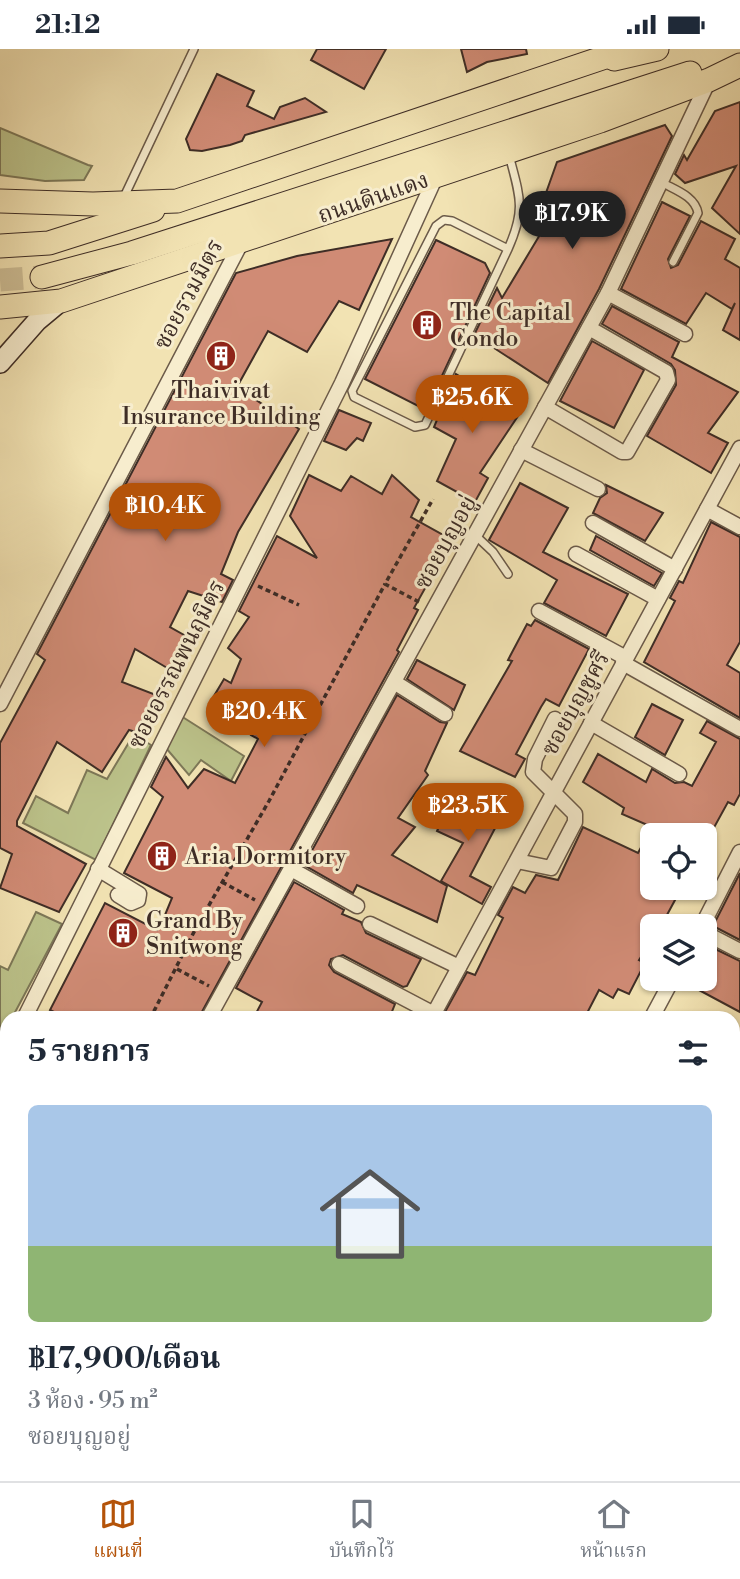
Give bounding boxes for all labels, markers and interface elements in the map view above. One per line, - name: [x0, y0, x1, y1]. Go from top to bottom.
- text: 21:12: [35, 9, 100, 41]
- street label: ถนนดินแดง: [314, 166, 432, 230]
- pin: ฿17.9K: [515, 191, 629, 251]
- text: ฿17.9K: [535, 200, 609, 228]
- street label: ซอยรวมมิตร: [148, 235, 230, 354]
- place label: The Capital Condo: [450, 299, 571, 353]
- building icon: The Capital Condo: [410, 308, 444, 342]
- building icon: Thaivivat Insurance Building: [204, 339, 238, 373]
- pin: ฿25.6K: [415, 375, 529, 435]
- place label: Thaivivat Insurance Building: [122, 377, 320, 431]
- text: ฿25.6K: [432, 384, 512, 412]
- pin: ฿10.4K: [108, 483, 222, 543]
- street label: ซอยบุญอยู่: [409, 491, 483, 594]
- text: ฿10.4K: [125, 492, 205, 520]
- street label: ซอยอรรณพนฤมิตร: [122, 575, 231, 753]
- street label: ซอยบุญชูศรี: [536, 646, 616, 761]
- pin: ฿20.4K: [207, 689, 321, 749]
- text: ฿20.4K: [222, 698, 306, 726]
- pin: ฿23.5K: [411, 783, 525, 843]
- text: ฿23.5K: [428, 792, 508, 820]
- map controls: [640, 823, 717, 991]
- button: locate: [640, 823, 717, 900]
- building icon: Aria Dormitory: [145, 839, 179, 873]
- place label: Aria Dormitory: [184, 843, 347, 871]
- place label: Grand By Snitwong: [146, 907, 244, 961]
- button: layers: [640, 914, 717, 991]
- building icon: Grand By Snitwong: [106, 916, 140, 950]
- text: 5 รายการ: [28, 1033, 150, 1071]
- icon: filters: [674, 1034, 712, 1072]
- icon: home: [307, 1151, 433, 1277]
- text: ฿17,900/เดือน: [28, 1340, 220, 1378]
- text: 3 ห้อง · 95 m²: [28, 1387, 158, 1415]
- text: ซอยบุญอยู่: [28, 1423, 131, 1451]
- tab: แผนที่: [93, 1495, 143, 1567]
- tab: บันทึกไว้: [329, 1495, 394, 1567]
- tab: หน้าแรก: [580, 1495, 647, 1567]

